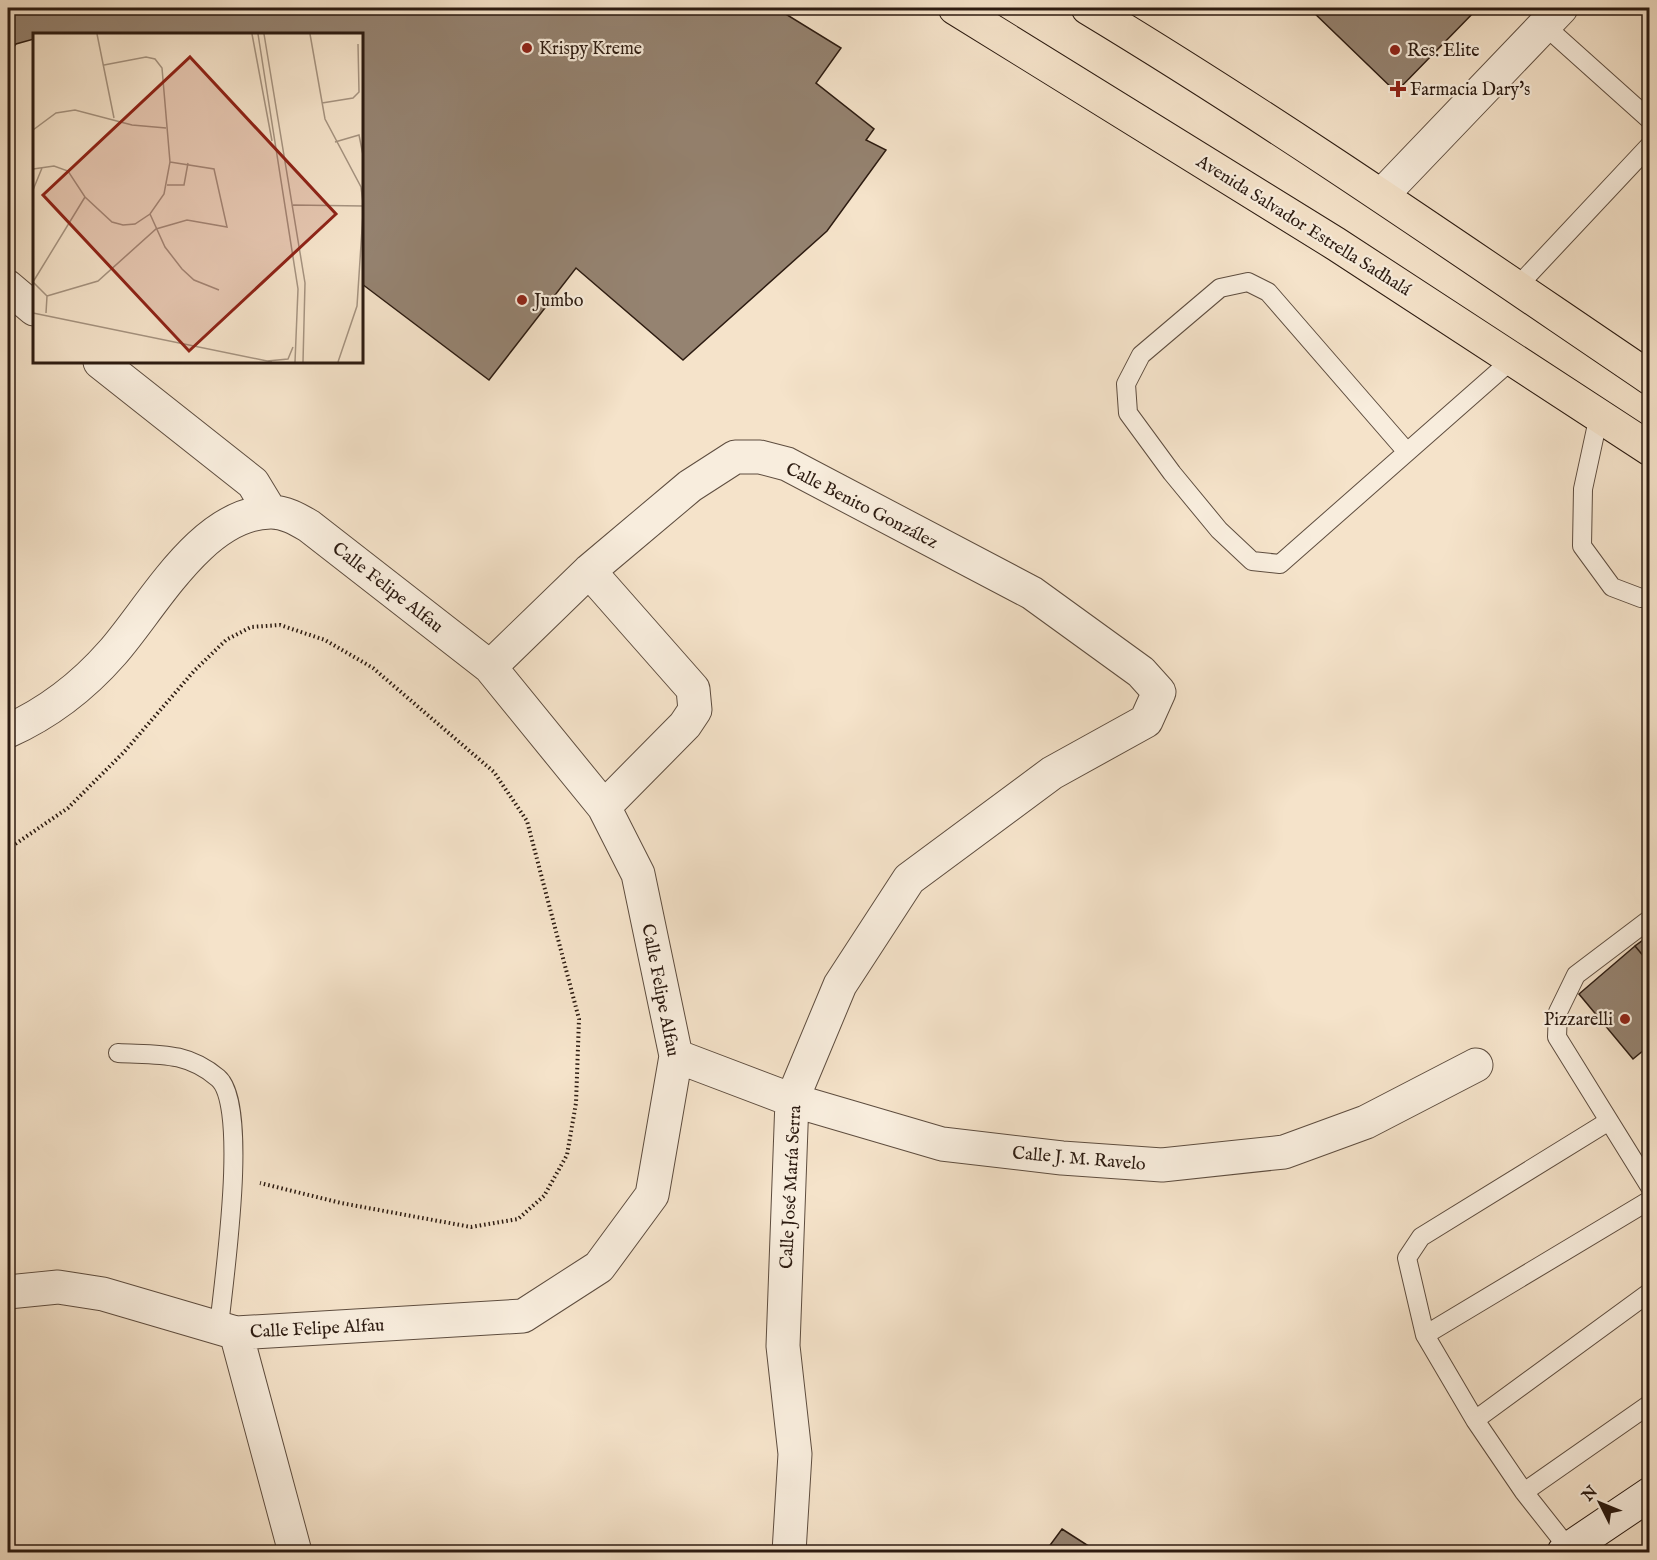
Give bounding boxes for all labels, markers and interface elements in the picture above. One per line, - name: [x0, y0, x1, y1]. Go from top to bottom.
- inset map: [33, 33, 363, 363]
- place label: Krispy Kreme: [539, 38, 642, 61]
- place label: Res. Elite: [1407, 40, 1480, 63]
- marker: Krispy Kreme: [520, 41, 534, 55]
- marker: Res. Elite: [1388, 43, 1402, 57]
- place label: Farmacia Dary's: [1410, 79, 1530, 102]
- marker: Farmacia Dary's: [1391, 82, 1405, 96]
- street label: Avenida Salvador Estrella Sadhalá: [1191, 150, 1415, 302]
- place label: Jumbo: [532, 290, 584, 313]
- marker: Jumbo: [515, 293, 529, 307]
- street label: Calle Benito González: [781, 458, 941, 555]
- street label: Calle Felipe Alfau: [327, 538, 447, 639]
- street label: Calle Felipe Alfau: [635, 922, 684, 1059]
- place label: Pizzarelli: [1544, 1009, 1613, 1032]
- marker: Pizzarelli: [1618, 1012, 1632, 1026]
- street label: Calle José María Serra: [776, 1104, 807, 1270]
- street label: Calle J. M. Ravelo: [1011, 1142, 1147, 1177]
- street label: Calle Felipe Alfau: [249, 1314, 385, 1345]
- north arrow: [1570, 1473, 1630, 1533]
- text: N: [1578, 1482, 1603, 1507]

